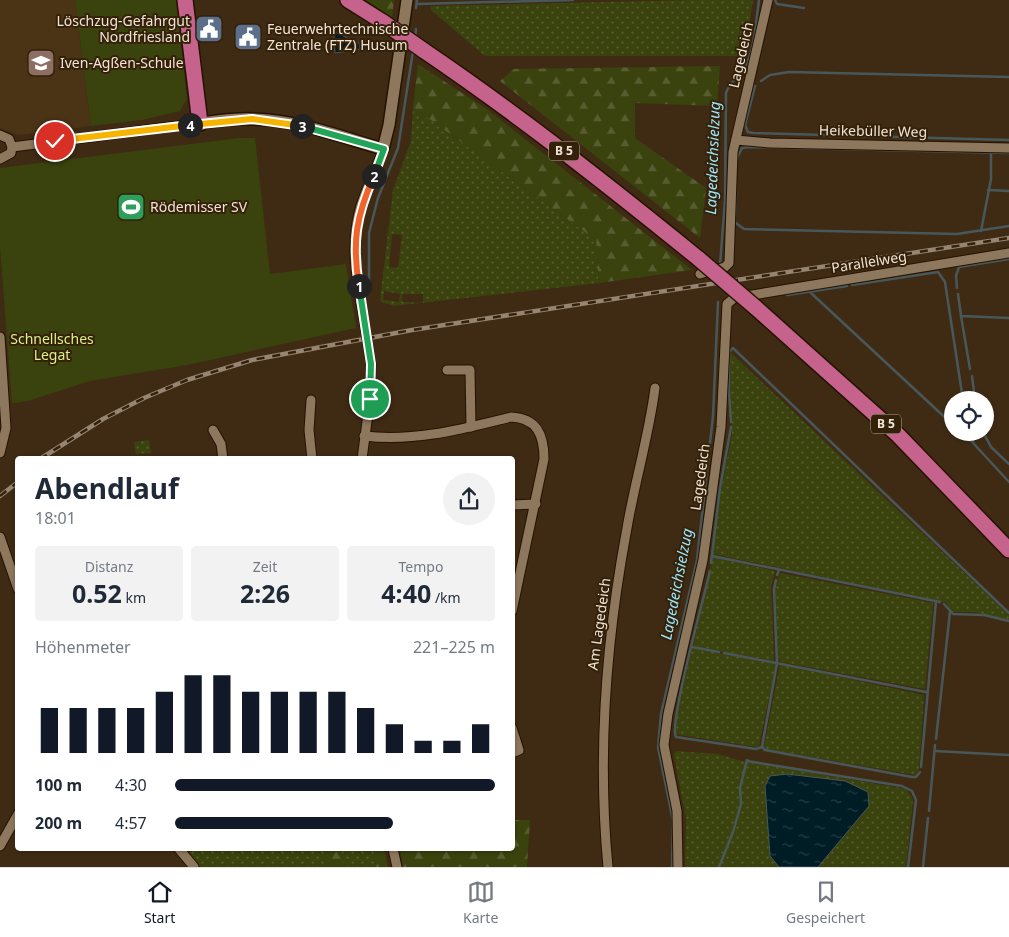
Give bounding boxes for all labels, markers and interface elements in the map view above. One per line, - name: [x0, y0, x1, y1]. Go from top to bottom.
- place label: Löschzug-Gefahrgut Nordfriesland: [56, 11, 190, 46]
- public building icon: Löschzug-Gefahrgut Nordfriesland: [194, 14, 224, 44]
- place label: Feuerwehrtechnische Zentrale (FTZ) Husum: [267, 19, 408, 54]
- street label: Lagedeich: [724, 20, 757, 90]
- public building icon: Feuerwehrtechnische Zentrale (FTZ) Husum: [233, 22, 263, 52]
- school or university icon: Iven-Agßen-Schule: [26, 48, 56, 78]
- place label: Iven-Agßen-Schule: [60, 53, 184, 72]
- water label: Lagedeichsielzug: [700, 101, 724, 215]
- pin: 4: [178, 112, 202, 138]
- pin: 3: [290, 114, 314, 138]
- text: 4: [186, 116, 195, 135]
- text: 3: [298, 117, 307, 136]
- pin: [34, 120, 76, 162]
- street label: Heikebüller Weg: [819, 120, 927, 141]
- icon: check: [41, 127, 69, 155]
- road number: B 5: [549, 142, 579, 160]
- pin: 2: [362, 164, 386, 188]
- text: 2: [370, 167, 379, 186]
- sports icon: Rödemisser SV: [116, 192, 146, 222]
- place label: Rödemisser SV: [150, 197, 248, 216]
- street label: Parallelweg: [830, 246, 908, 277]
- pin: 1: [346, 274, 372, 298]
- text: 1: [355, 277, 364, 296]
- park label: Schnellsches Legat: [10, 329, 94, 364]
- pin: [349, 378, 391, 420]
- icon: arrive: [356, 385, 384, 413]
- map controls: [944, 391, 994, 441]
- button: locate: [944, 391, 994, 441]
- road number: B 5: [871, 414, 901, 434]
- street label: Lagedeich: [685, 442, 714, 512]
- text: Abendlauf: [35, 469, 179, 507]
- button: share: [443, 473, 495, 525]
- text: 18:01: [35, 507, 76, 529]
- water label: Lagedeichsielzug: [655, 526, 697, 641]
- text: Distanz: [85, 557, 133, 576]
- text: Zeit: [253, 557, 277, 576]
- text: Tempo: [399, 557, 443, 576]
- text: 0.52: [72, 576, 122, 610]
- text: 2:26: [240, 576, 290, 610]
- text: 4:40: [381, 576, 431, 610]
- street label: Am Lagedeich: [583, 577, 614, 671]
- text: km: [122, 588, 146, 607]
- text: /km: [431, 588, 461, 607]
- text: Höhenmeter: [35, 636, 131, 658]
- text: 221–225 m: [413, 636, 495, 658]
- text: 100 m: [35, 774, 82, 796]
- text: 4:30: [115, 774, 147, 796]
- text: 200 m: [35, 812, 82, 834]
- text: 4:57: [115, 812, 147, 834]
- tab: Start: [144, 878, 175, 927]
- tab: Karte: [463, 878, 498, 927]
- tab: Gespeichert: [786, 878, 865, 927]

